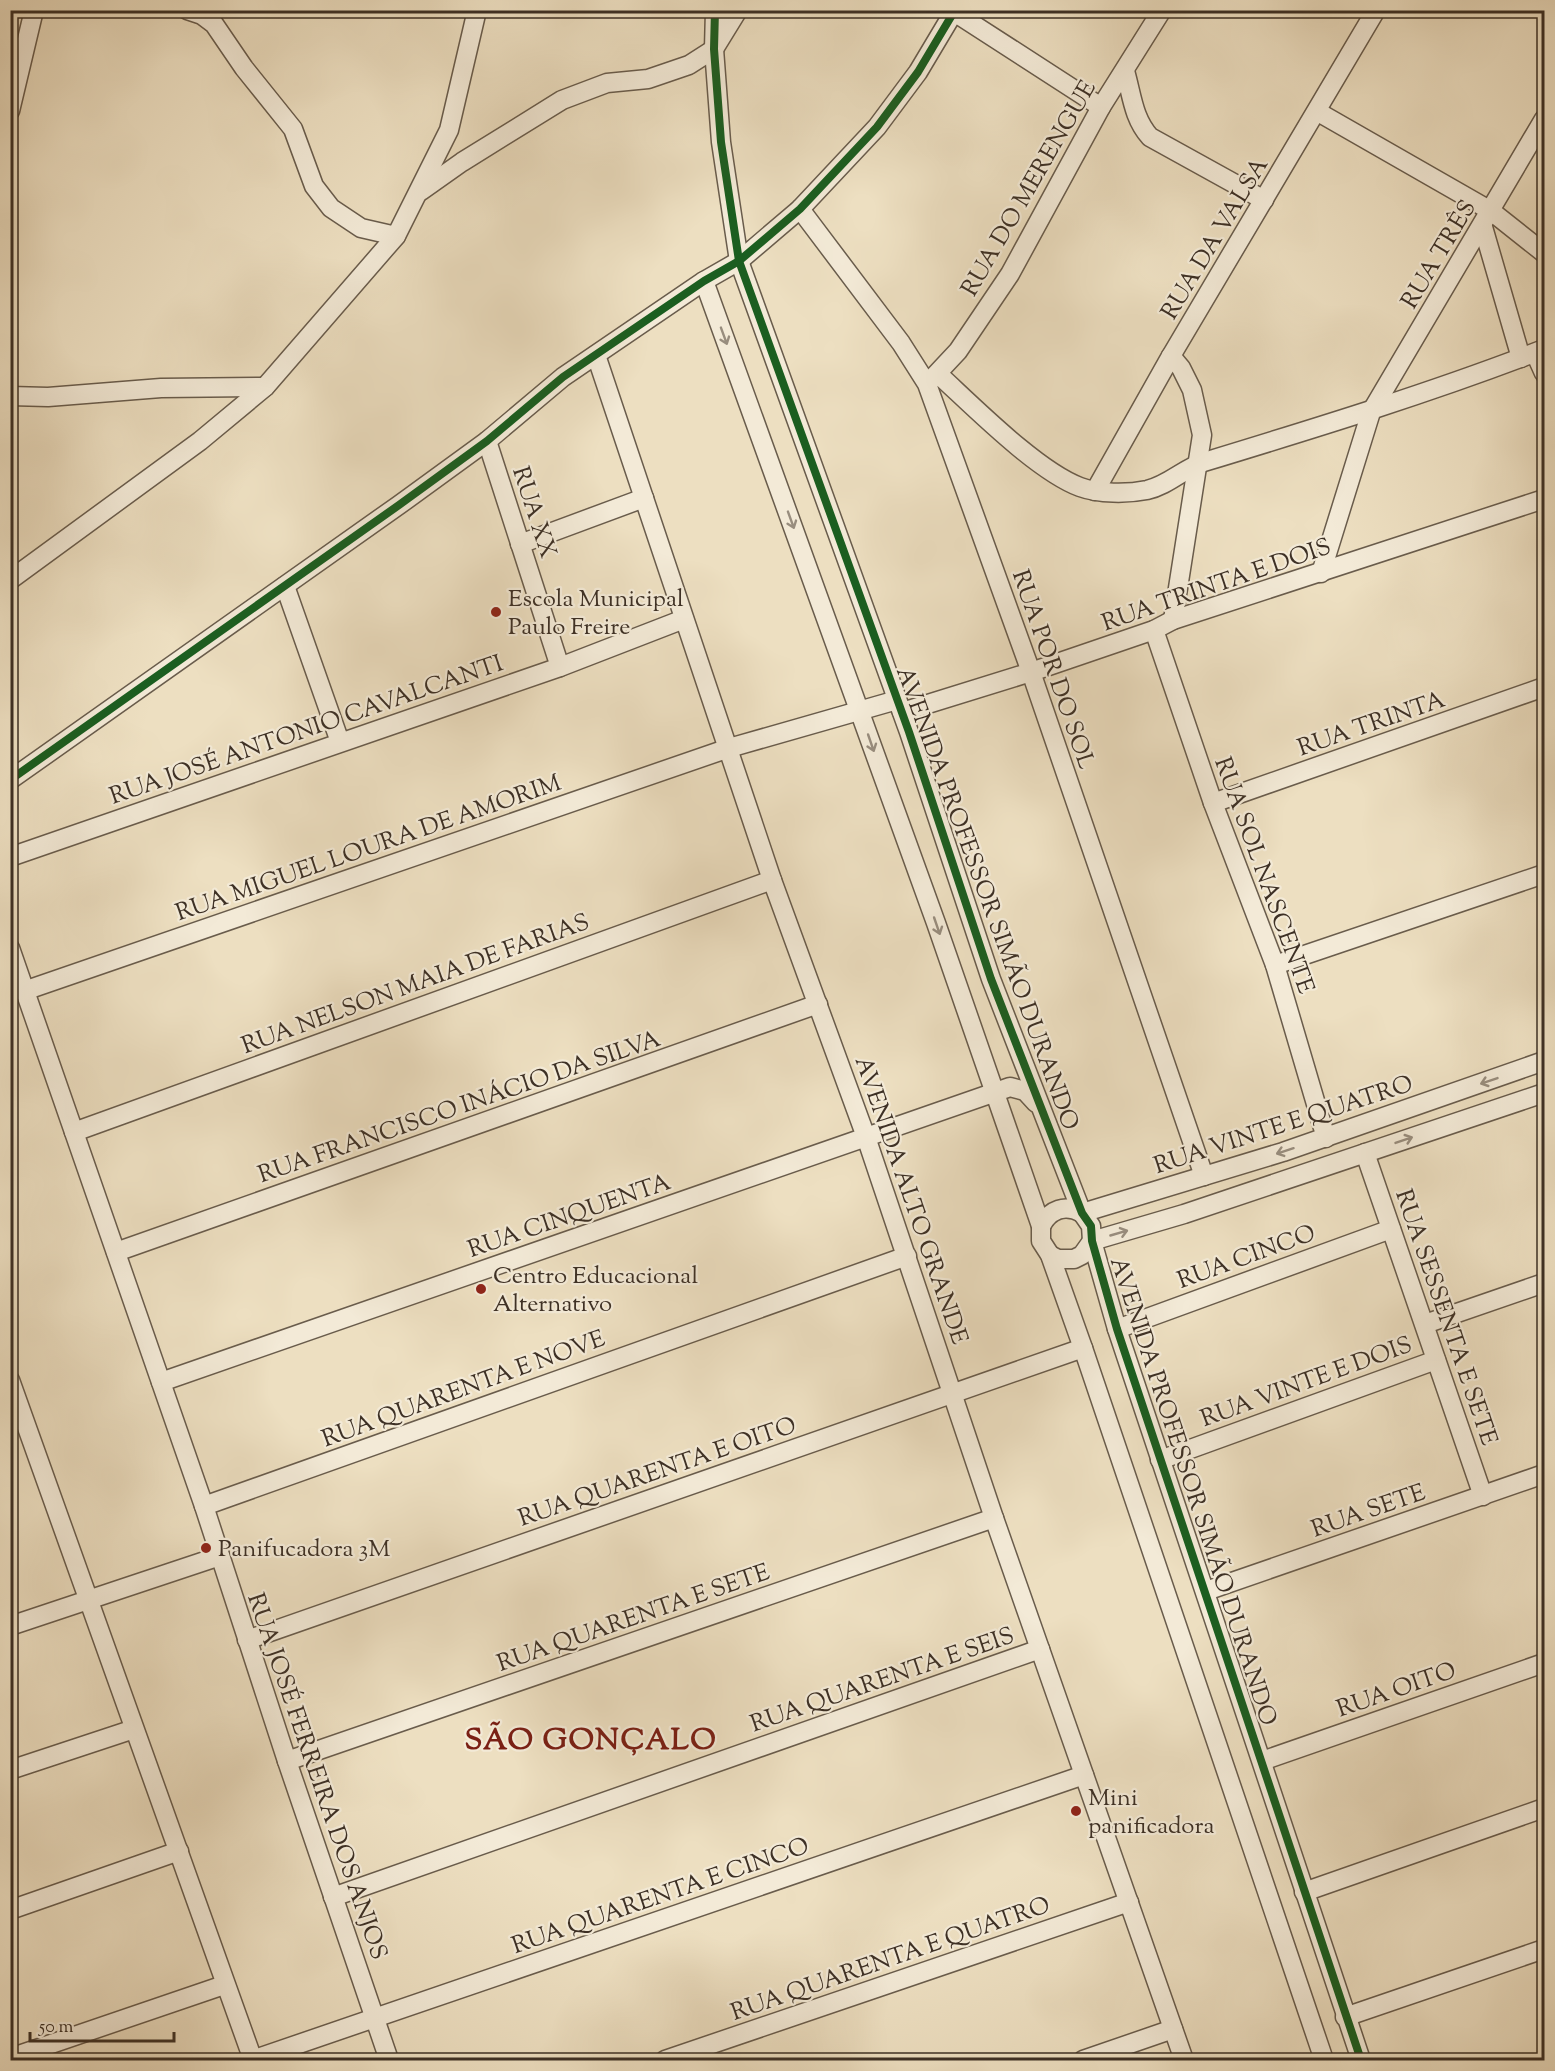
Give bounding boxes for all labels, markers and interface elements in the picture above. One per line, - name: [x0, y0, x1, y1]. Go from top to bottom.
- street label: RUA DO MERENGUE: [954, 74, 1106, 303]
- street label: RUA DA VALSA: [1154, 151, 1278, 327]
- street label: RUA TRÊS: [1394, 194, 1486, 316]
- one-way arrow: [720, 327, 731, 345]
- street label: RUA XX: [502, 462, 564, 563]
- one-way arrow: [786, 510, 797, 529]
- street label: RUA TRINTA E DOIS: [1097, 531, 1336, 641]
- street label: RUA POR DO SOL: [1002, 565, 1102, 774]
- place label: Escola Municipal Paulo Freire: [508, 583, 684, 645]
- marker: Escola Municipal Paulo Freire: [489, 605, 503, 619]
- street label: RUA JOSÉ ANTONIO CAVALCANTI: [105, 647, 508, 814]
- street label: AVENIDA PROFESSOR SIMÃO DURANDO: [886, 662, 1086, 1135]
- street label: RUA TRINTA: [1293, 684, 1450, 766]
- one-way arrow: [866, 733, 877, 752]
- street label: RUA SOL NASCENTE: [1204, 753, 1322, 999]
- street label: RUA MIGUEL LOURA DE AMORIM: [171, 767, 566, 931]
- street label: RUA NELSON MAIA DE FARIAS: [237, 906, 594, 1064]
- one-way arrow: [933, 916, 944, 935]
- street label: RUA FRANCISCO INÁCIO DA SILVA: [254, 1023, 666, 1193]
- street label: AVENIDA ALTO GRANDE: [845, 1052, 976, 1350]
- street label: RUA VINTE E QUATRO: [1150, 1068, 1418, 1184]
- one-way arrow: [1480, 1076, 1499, 1087]
- one-way arrow: [1394, 1133, 1413, 1144]
- one-way arrow: [1276, 1146, 1295, 1157]
- street label: RUA CINQUENTA: [464, 1166, 676, 1268]
- street label: RUA SESSENTA E SETE: [1385, 1185, 1505, 1451]
- street label: RUA CINCO: [1173, 1217, 1321, 1299]
- one-way arrow: [1110, 1227, 1129, 1238]
- street label: AVENIDA PROFESSOR SIMÃO DURANDO: [1100, 1253, 1284, 1730]
- place label: Centro Educacional Alternativo: [493, 1260, 698, 1322]
- marker: Centro Educacional Alternativo: [474, 1282, 488, 1296]
- street label: RUA QUARENTA E NOVE: [317, 1323, 611, 1457]
- street label: RUA VINTE E DOIS: [1196, 1329, 1417, 1437]
- street label: RUA QUARENTA E OITO: [514, 1409, 801, 1536]
- street label: RUA SETE: [1307, 1476, 1431, 1547]
- place label: Panifucadora 3M: [218, 1533, 390, 1567]
- marker: Panifucadora 3M: [199, 1541, 213, 1555]
- street label: RUA QUARENTA E SETE: [493, 1556, 775, 1682]
- street label: RUA JOSÉ FERREIRA DOS ANJOS: [237, 1589, 395, 1965]
- street label: RUA QUARENTA E SEIS: [746, 1620, 1019, 1742]
- street label: RUA OITO: [1332, 1655, 1461, 1727]
- district label: SÃO GONÇALO: [465, 1720, 717, 1763]
- place label: Mini panificadora: [1088, 1782, 1214, 1844]
- marker: Mini panificadora: [1069, 1804, 1083, 1818]
- street label: RUA QUARENTA E CINCO: [507, 1830, 814, 1964]
- street label: RUA QUARENTA E QUATRO: [726, 1889, 1055, 2031]
- scale bar: [30, 2005, 174, 2043]
- text: 50 m: [38, 2015, 74, 2041]

